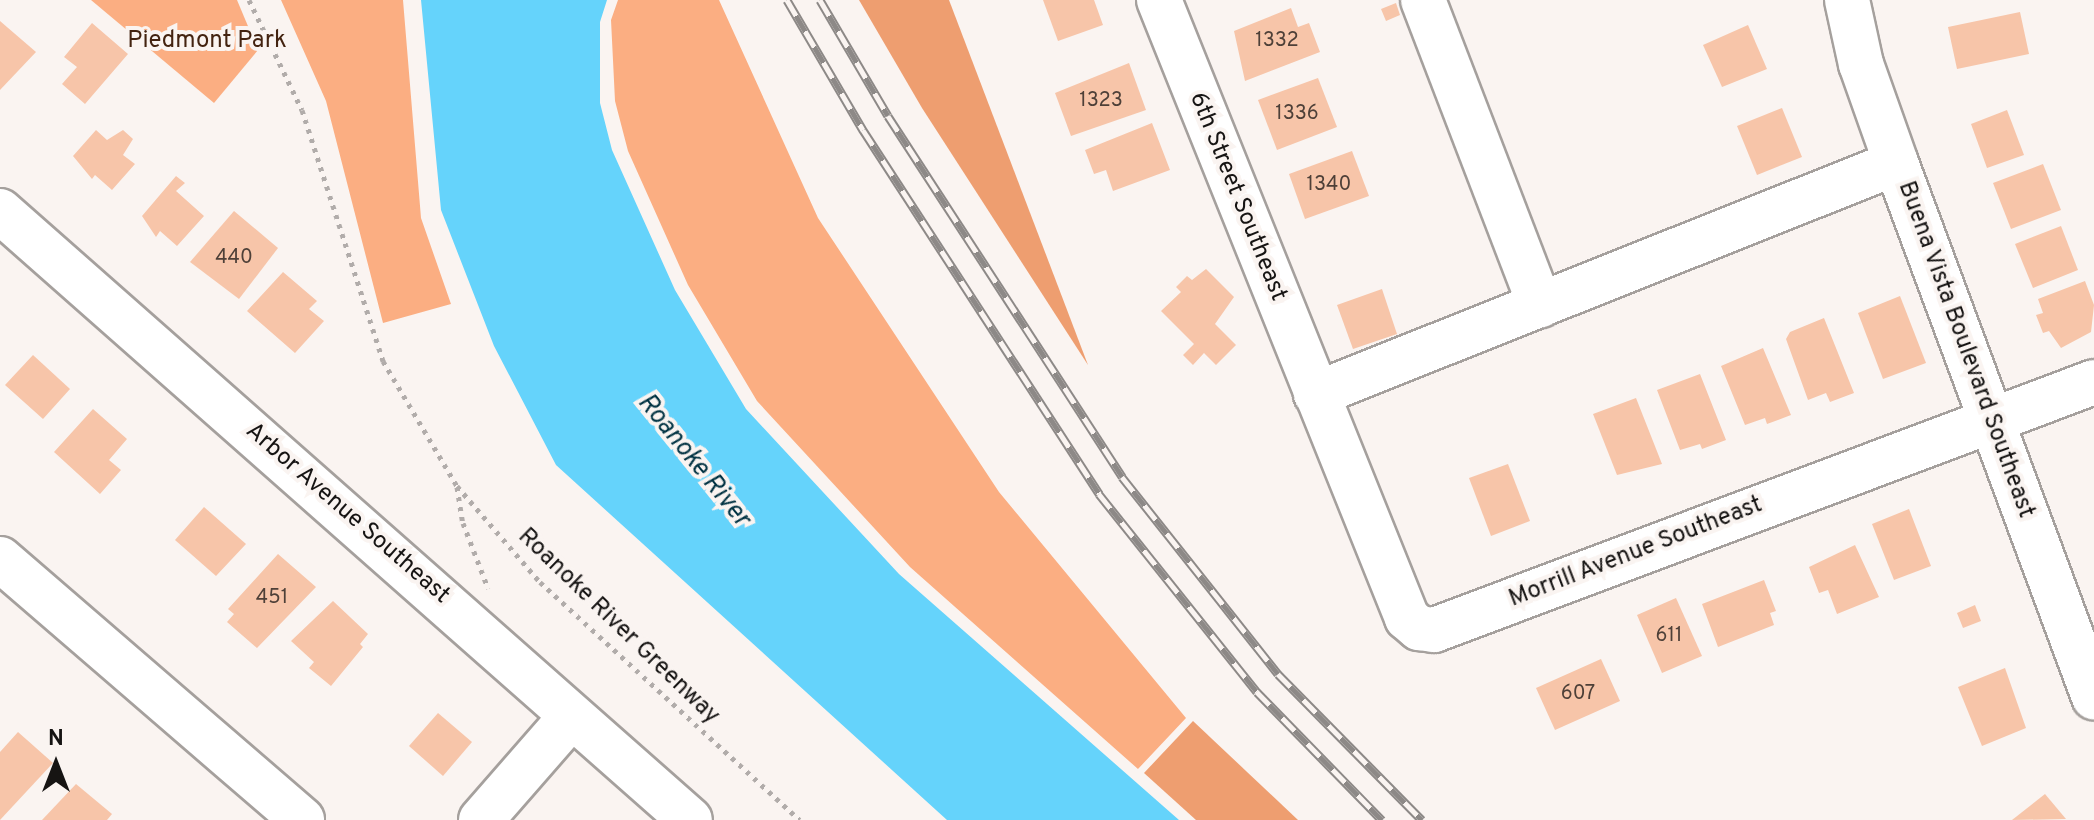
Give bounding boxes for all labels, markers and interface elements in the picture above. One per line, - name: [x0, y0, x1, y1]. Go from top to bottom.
- park label: Piedmont Park: [127, 28, 287, 56]
- house number: 1332: [1255, 29, 1299, 53]
- street label: 6th Street Southeast: [1182, 88, 1292, 306]
- house number: 1323: [1079, 89, 1123, 113]
- house number: 1336: [1275, 102, 1319, 126]
- house number: 1340: [1307, 173, 1351, 197]
- street label: Buena Vista Boulevard Southeast: [1890, 177, 2040, 523]
- house number: 440: [215, 246, 253, 270]
- water label: Roanoke River: [630, 388, 756, 534]
- street label: Arbor Avenue Southeast: [239, 417, 455, 611]
- street label: Morrill Avenue Southeast: [1505, 491, 1767, 615]
- street label: Roanoke River Greenway: [511, 523, 725, 731]
- house number: 451: [256, 586, 288, 610]
- house number: 611: [1656, 624, 1682, 648]
- house number: 607: [1561, 682, 1595, 706]
- north arrow: [16, 724, 96, 804]
- text: N: [48, 726, 64, 753]

